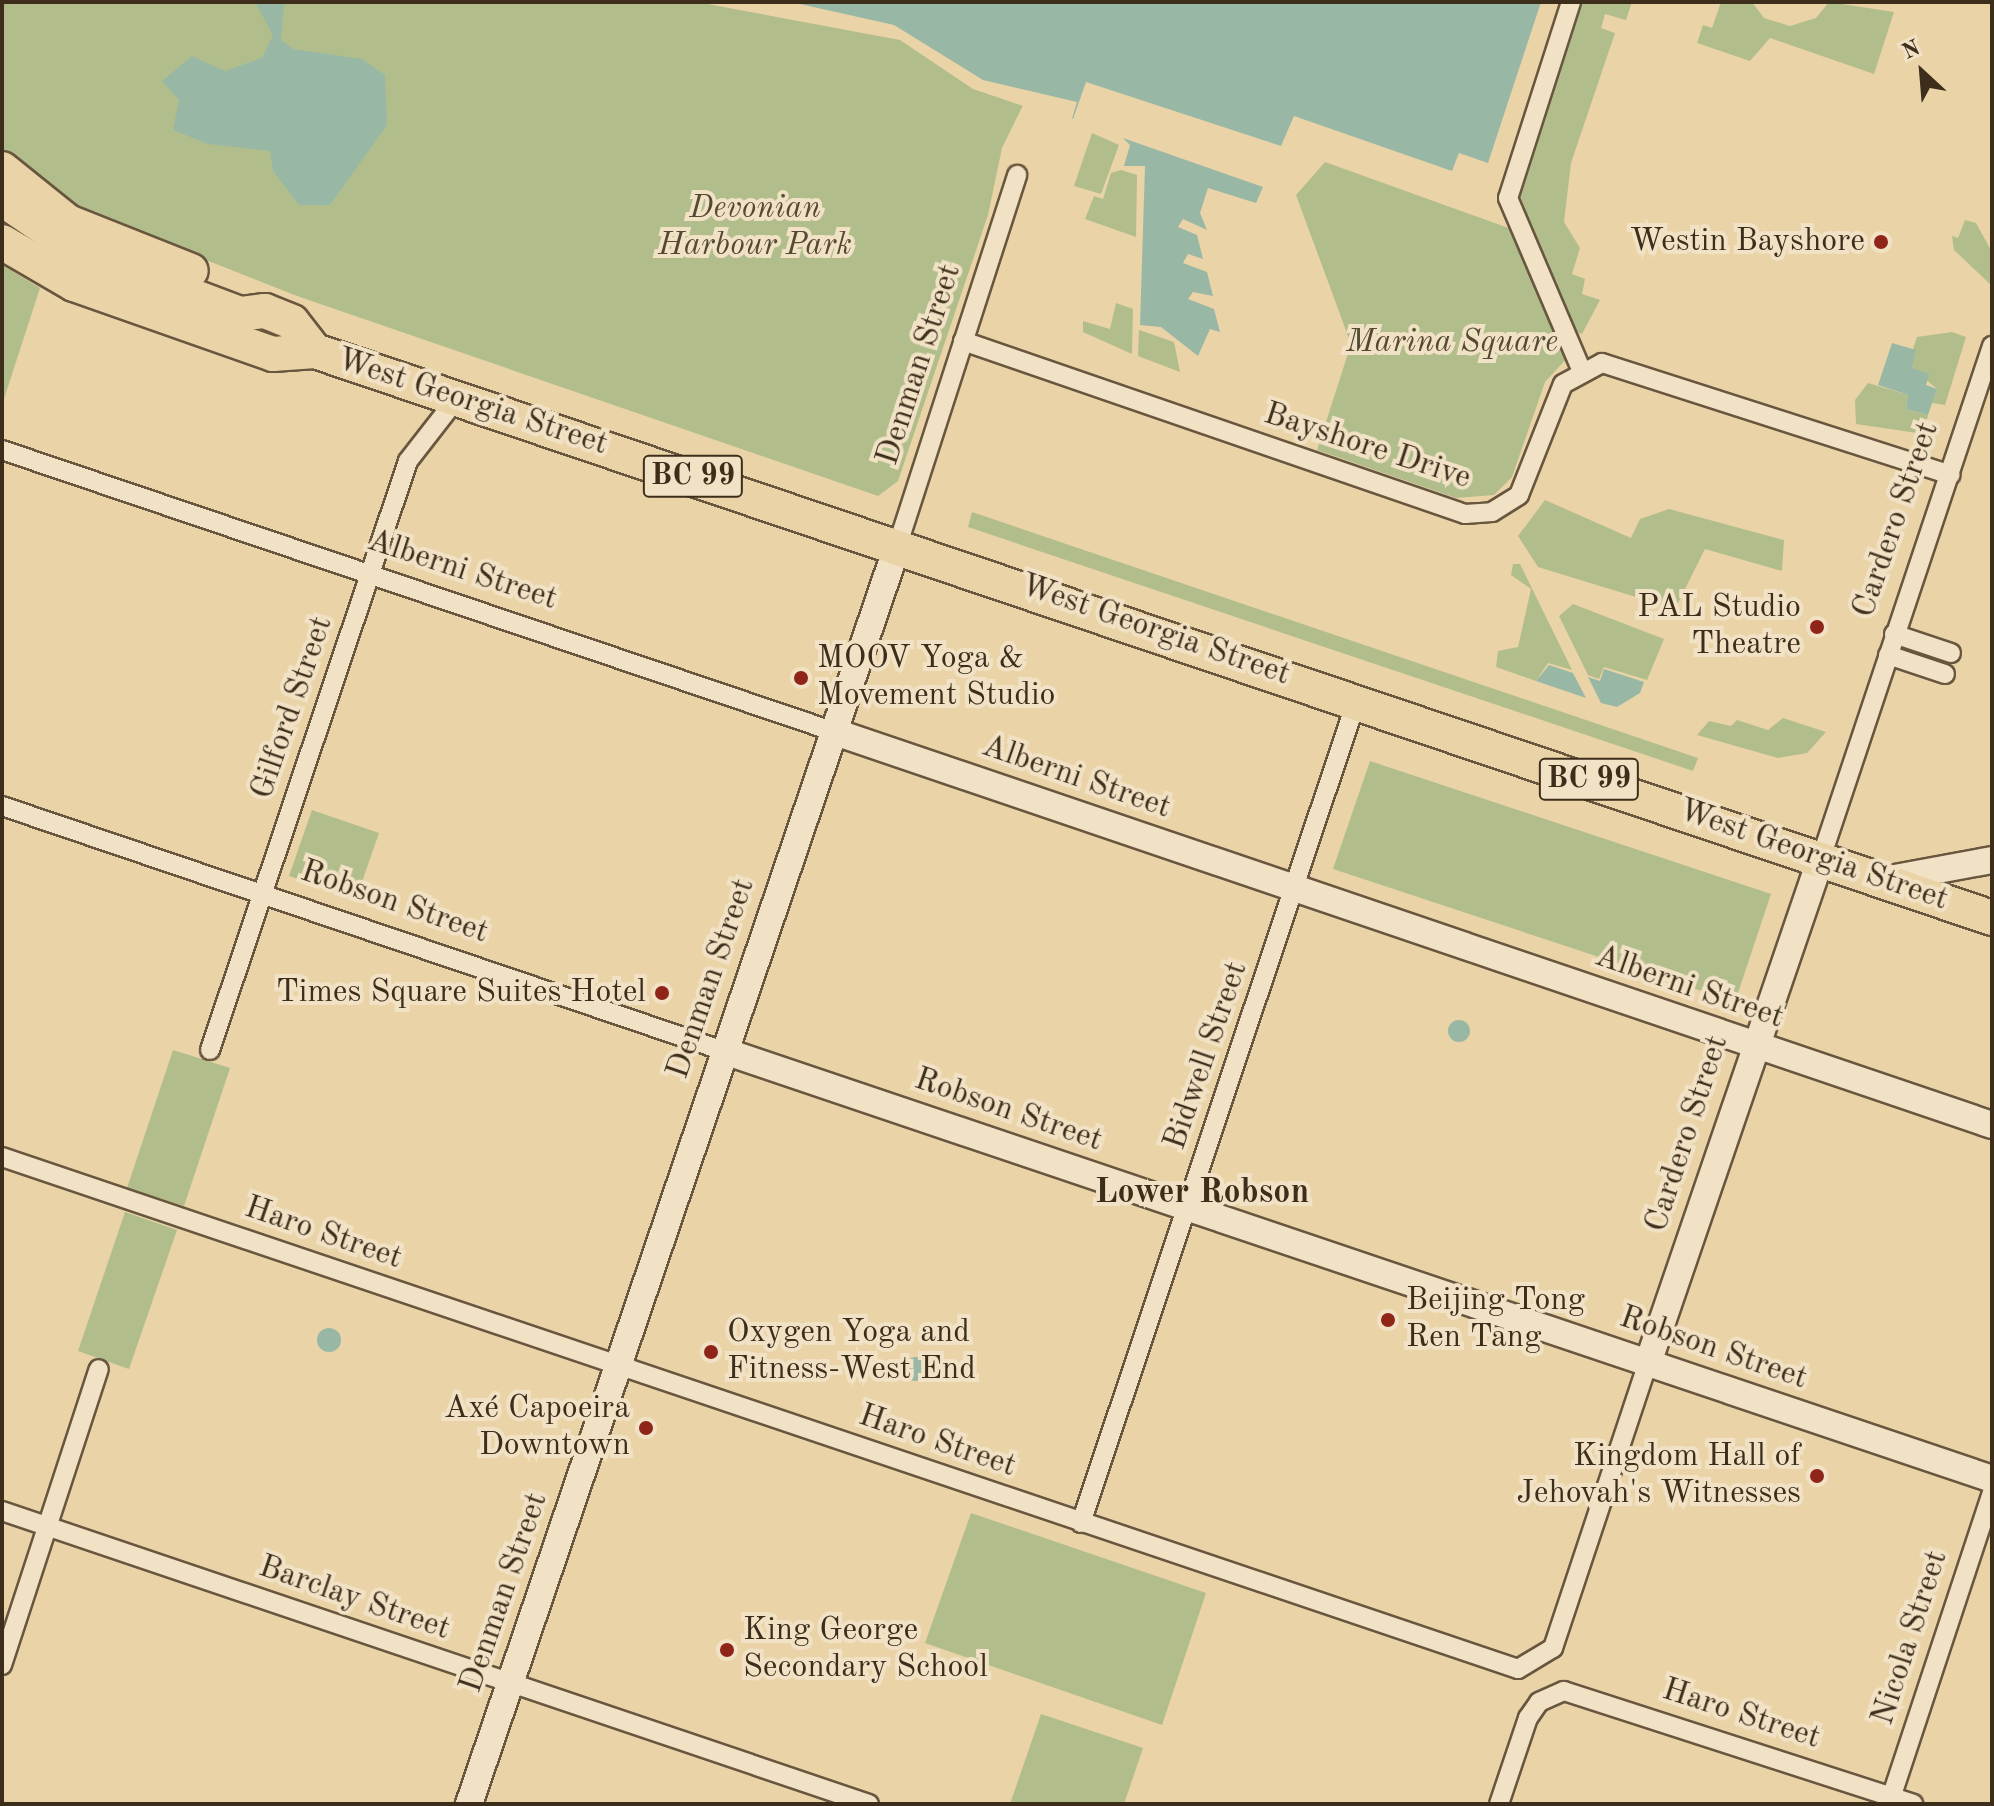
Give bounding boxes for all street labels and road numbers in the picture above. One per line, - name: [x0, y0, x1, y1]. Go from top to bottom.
- street label: Denman Street: [869, 260, 971, 470]
- street label: West Georgia Street: [332, 341, 612, 465]
- street label: Bayshore Drive: [1259, 395, 1475, 499]
- street label: Cardero Street: [1846, 417, 1948, 623]
- road number: BC 99: [641, 450, 745, 502]
- street label: Alberni Street: [362, 522, 562, 620]
- street label: West Georgia Street: [1015, 567, 1295, 695]
- street label: Gilford Street: [244, 612, 342, 804]
- street label: Alberni Street: [977, 728, 1175, 828]
- road number: BC 99: [1537, 753, 1641, 805]
- street label: West Georgia Street: [1673, 792, 1953, 920]
- street label: Robson Street: [295, 853, 493, 953]
- street label: Denman Street: [660, 874, 764, 1084]
- street label: Alberni Street: [1590, 938, 1788, 1038]
- street label: Bidwell Street: [1157, 957, 1257, 1155]
- street label: Cardero Street: [1638, 1031, 1738, 1237]
- street label: Robson Street: [909, 1061, 1107, 1161]
- street label: Haro Street: [239, 1189, 407, 1279]
- street label: Robson Street: [1614, 1299, 1812, 1399]
- street label: Haro Street: [853, 1397, 1021, 1487]
- street label: Denman Street: [453, 1488, 557, 1698]
- street label: Nicola Street: [1865, 1546, 1957, 1730]
- street label: Barclay Street: [253, 1548, 455, 1650]
- street label: Haro Street: [1657, 1671, 1825, 1759]

